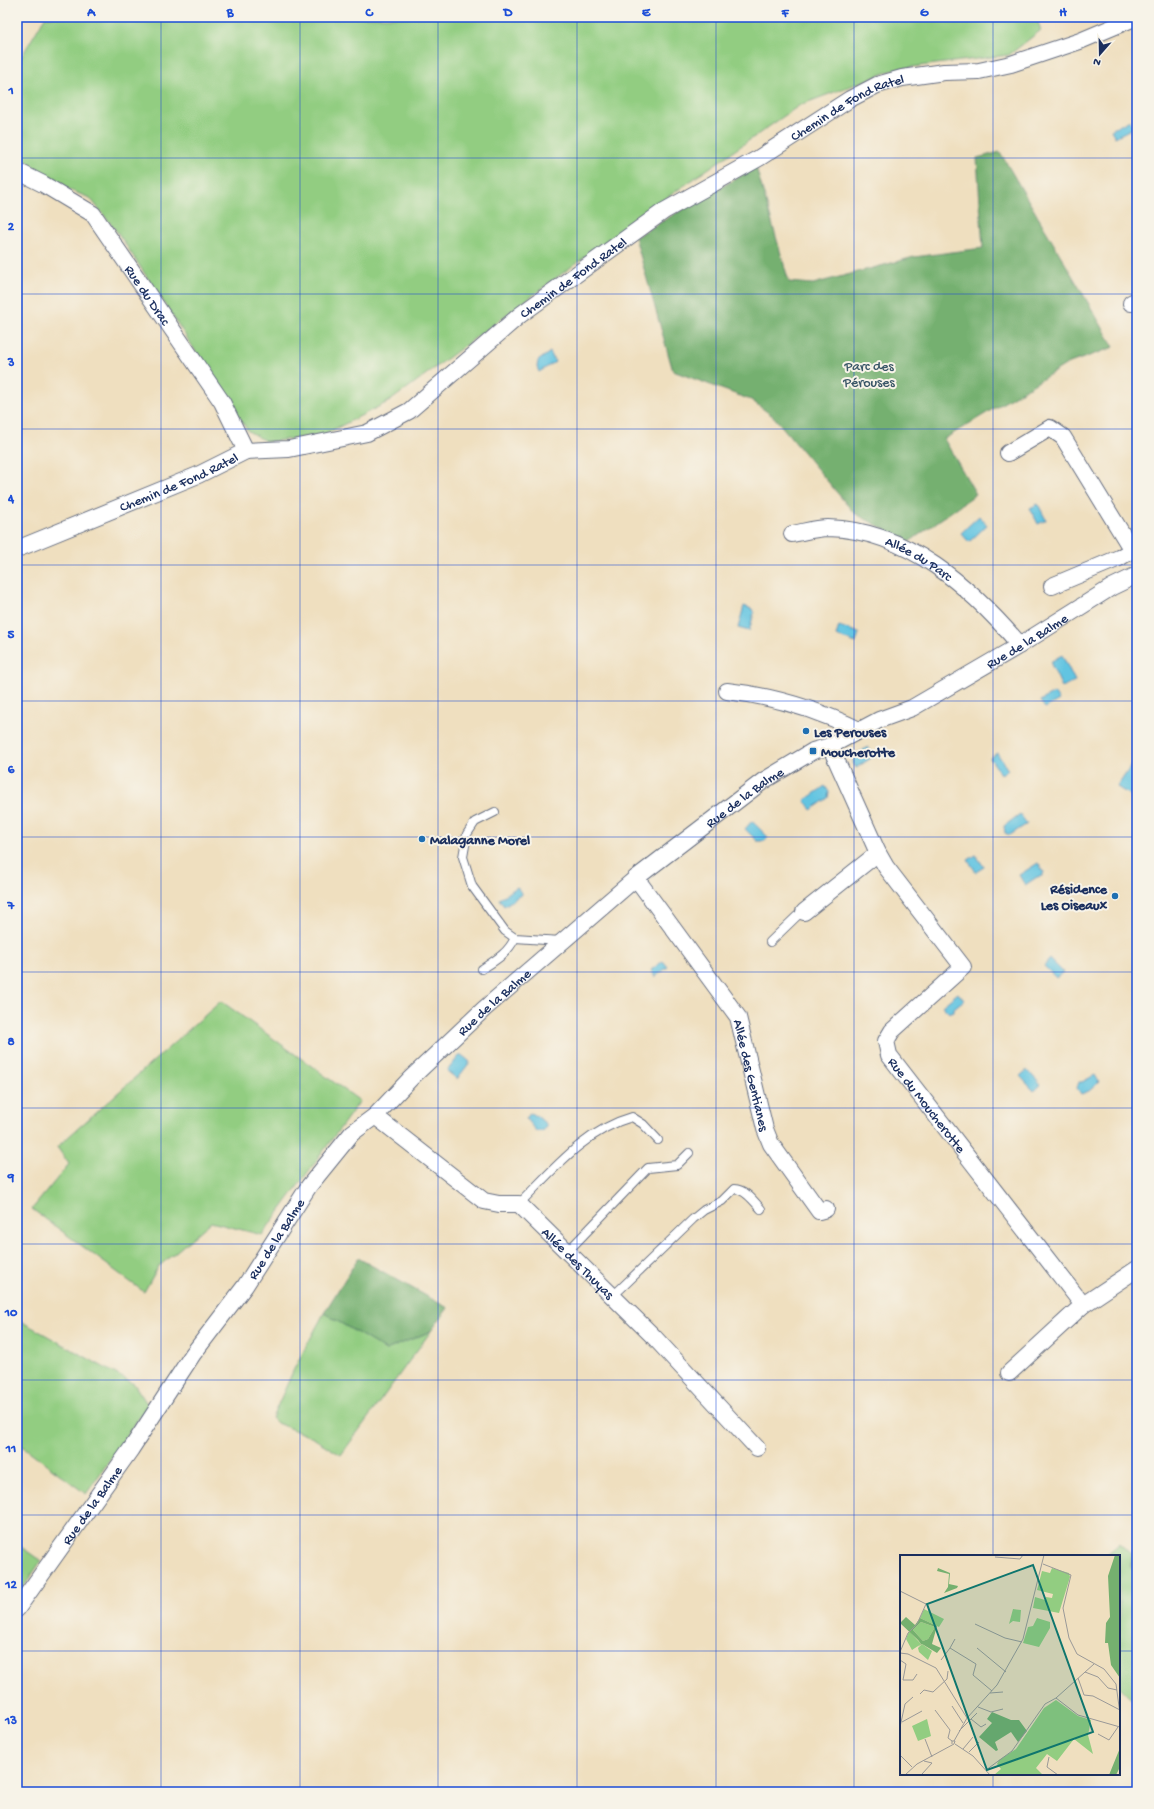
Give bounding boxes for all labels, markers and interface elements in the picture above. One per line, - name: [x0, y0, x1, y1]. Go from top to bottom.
- text: A: [86, 6, 96, 21]
- text: B: [226, 6, 235, 21]
- text: C: [364, 6, 374, 21]
- text: D: [503, 6, 513, 21]
- text: E: [642, 6, 651, 21]
- text: F: [781, 6, 790, 21]
- text: G: [920, 6, 929, 21]
- text: H: [1059, 6, 1067, 21]
- north arrow: [1080, 34, 1120, 74]
- text: N: [1092, 55, 1103, 68]
- street label: Chemin de Fond Ratel: [788, 72, 905, 146]
- text: 1: [7, 84, 14, 99]
- text: 2: [8, 220, 15, 235]
- street label: Chemin de Fond Ratel: [517, 235, 631, 323]
- street label: Rue du Drac: [120, 263, 173, 330]
- text: 3: [7, 356, 15, 371]
- park label: Parc des Pérouses: [842, 359, 895, 392]
- street label: Chemin de Fond Ratel: [118, 450, 242, 517]
- text: 4: [7, 492, 15, 507]
- street label: Allée du Parc: [882, 534, 956, 587]
- street label: Rue de la Balme: [984, 611, 1072, 674]
- text: 5: [8, 628, 15, 643]
- place label: Les Perouses: [814, 725, 887, 742]
- marker: Les Perouses: [801, 726, 811, 736]
- place label: Moucherotte: [821, 745, 896, 762]
- marker: Moucherotte: [808, 746, 818, 756]
- text: 6: [8, 763, 15, 778]
- street label: Rue de la Balme: [703, 764, 788, 833]
- place label: Malaganne Morel: [430, 833, 530, 850]
- marker: Malaganne Morel: [417, 834, 427, 844]
- place label: Résidence Les Oiseaux: [1041, 882, 1108, 915]
- marker: Résidence Les Oiseaux: [1110, 891, 1120, 901]
- text: 7: [7, 899, 16, 914]
- street label: Rue de la Balme: [455, 966, 536, 1040]
- street label: Allée des Gentianes: [728, 1018, 771, 1134]
- text: 8: [7, 1035, 15, 1050]
- street label: Rue du Moucherotte: [883, 1055, 968, 1158]
- text: 9: [7, 1171, 15, 1186]
- street label: Rue de la Balme: [245, 1196, 310, 1283]
- street label: Allée des Thuyas: [537, 1225, 617, 1305]
- text: 10: [4, 1306, 18, 1321]
- text: 11: [5, 1442, 16, 1457]
- street label: Rue de la Balme: [59, 1463, 128, 1549]
- inset map: [900, 1555, 1120, 1775]
- text: 12: [4, 1578, 17, 1593]
- text: 13: [4, 1714, 17, 1729]

